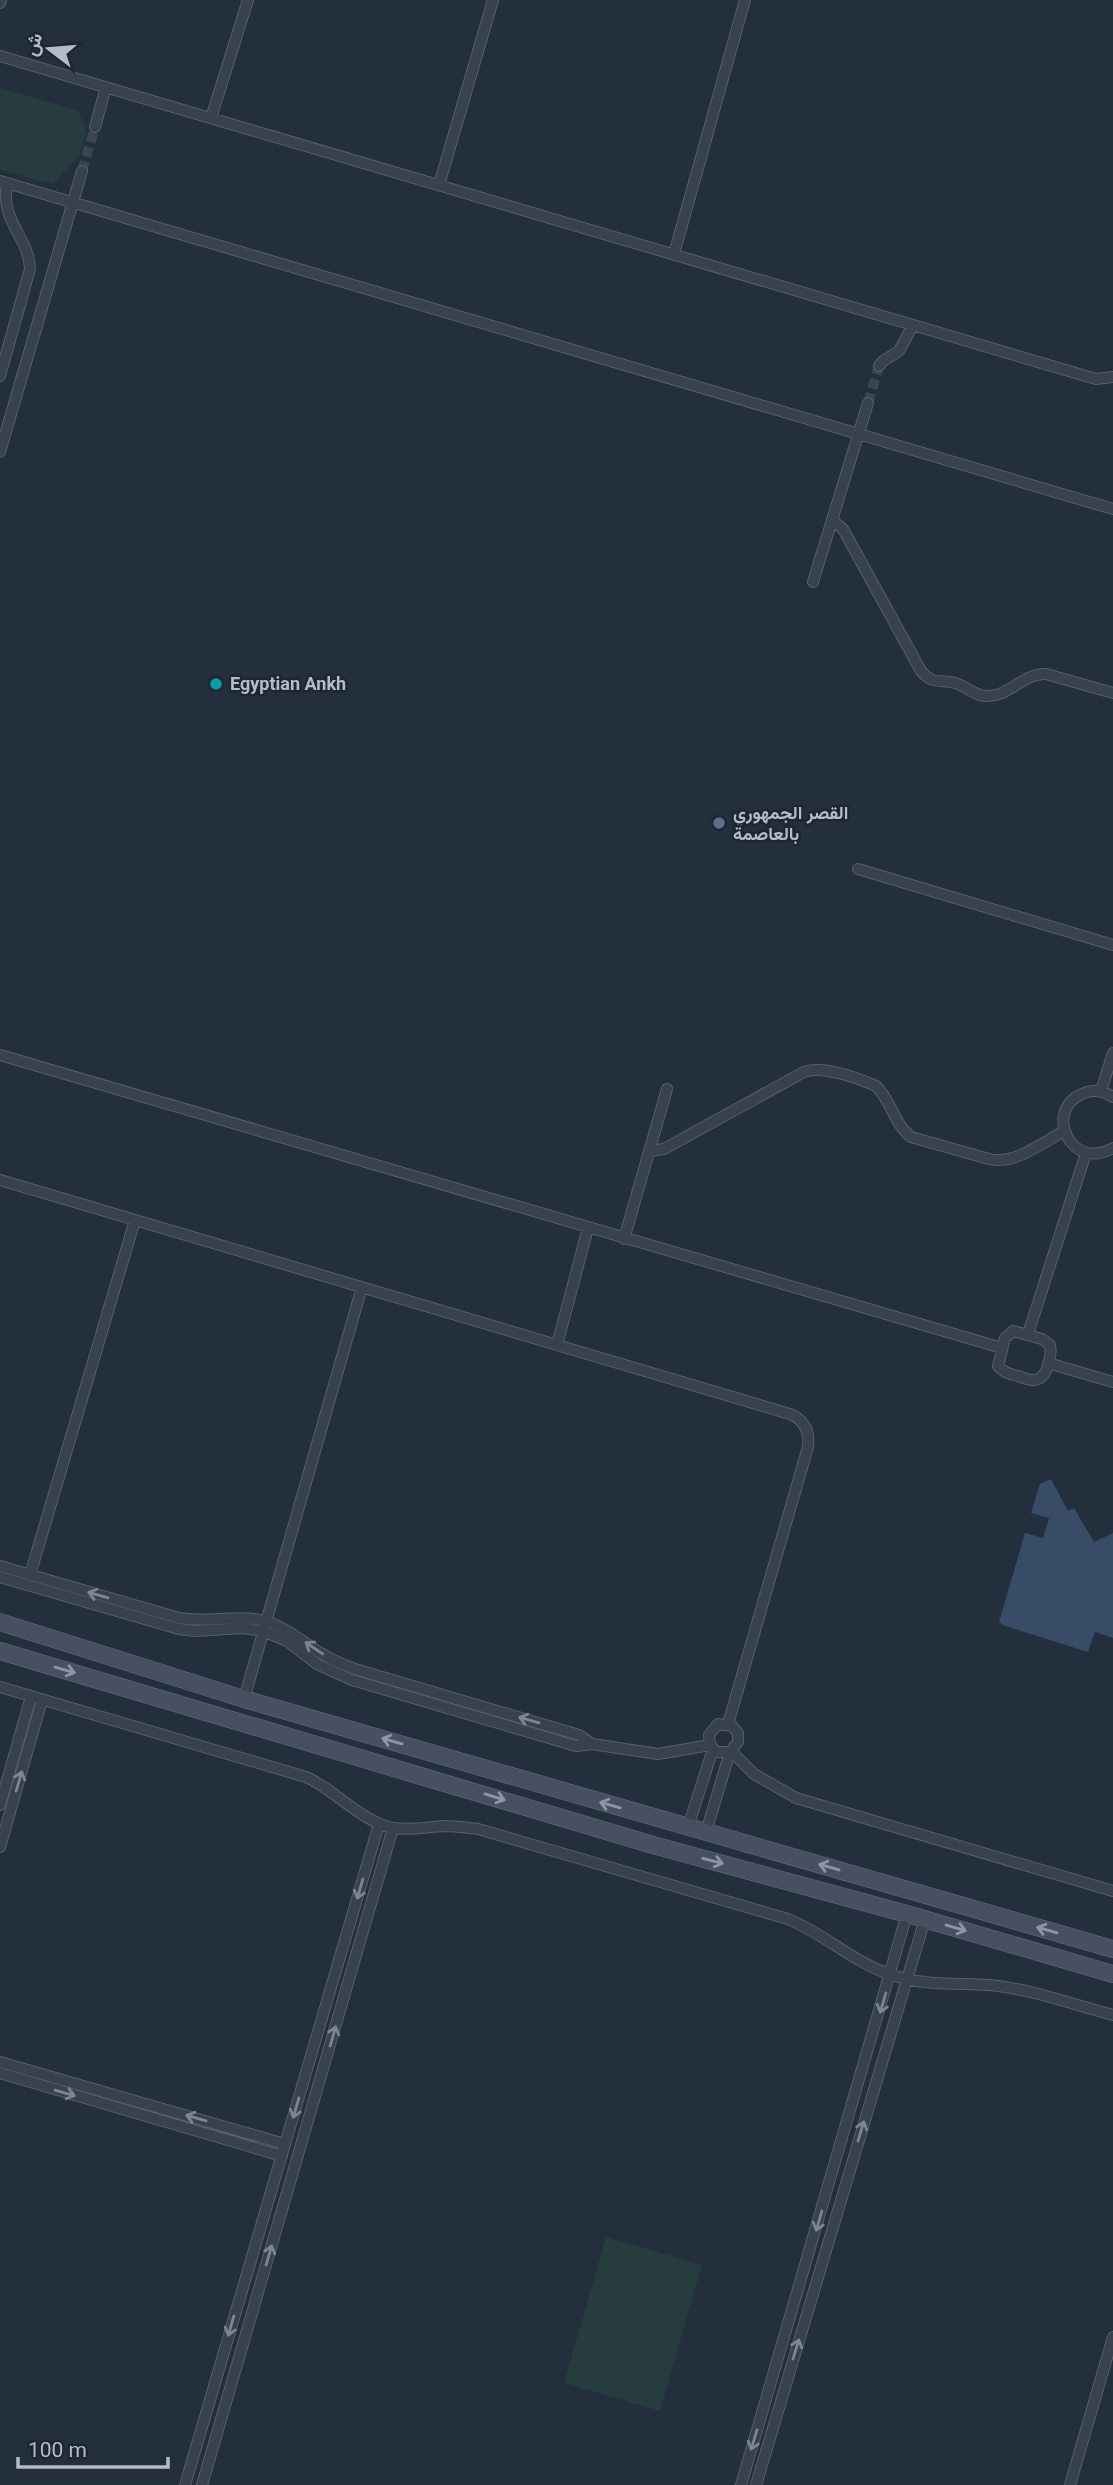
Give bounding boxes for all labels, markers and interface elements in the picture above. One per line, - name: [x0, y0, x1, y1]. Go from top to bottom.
- north arrow: [14, 14, 84, 84]
- text: ش: [19, 30, 47, 59]
- place label: Egyptian Ankh: [230, 673, 346, 694]
- marker: Egyptian Ankh: [208, 676, 224, 692]
- place label: القصر الجمهوري بالعاصمة: [733, 802, 848, 845]
- marker: القصر الجمهوري بالعاصمة: [711, 815, 727, 831]
- one-way arrow: [87, 1587, 109, 1600]
- one-way arrow: [305, 1641, 325, 1655]
- one-way arrow: [54, 1665, 76, 1678]
- one-way arrow: [519, 1713, 541, 1726]
- one-way arrow: [381, 1733, 403, 1746]
- one-way arrow: [13, 1770, 26, 1793]
- one-way arrow: [484, 1792, 506, 1805]
- one-way arrow: [599, 1797, 621, 1810]
- one-way arrow: [702, 1855, 724, 1868]
- one-way arrow: [818, 1860, 840, 1873]
- one-way arrow: [353, 1878, 366, 1900]
- one-way arrow: [1037, 1922, 1059, 1935]
- one-way arrow: [945, 1923, 967, 1936]
- one-way arrow: [875, 1992, 888, 2014]
- one-way arrow: [327, 2026, 340, 2048]
- one-way arrow: [54, 2087, 76, 2100]
- one-way arrow: [288, 2096, 301, 2118]
- one-way arrow: [185, 2111, 207, 2124]
- one-way arrow: [856, 2120, 869, 2142]
- one-way arrow: [811, 2210, 824, 2232]
- one-way arrow: [263, 2244, 276, 2267]
- one-way arrow: [224, 2315, 237, 2337]
- one-way arrow: [791, 2338, 804, 2360]
- scale bar: [18, 2426, 168, 2470]
- one-way arrow: [747, 2428, 760, 2450]
- text: 100 m: [28, 2438, 87, 2462]

